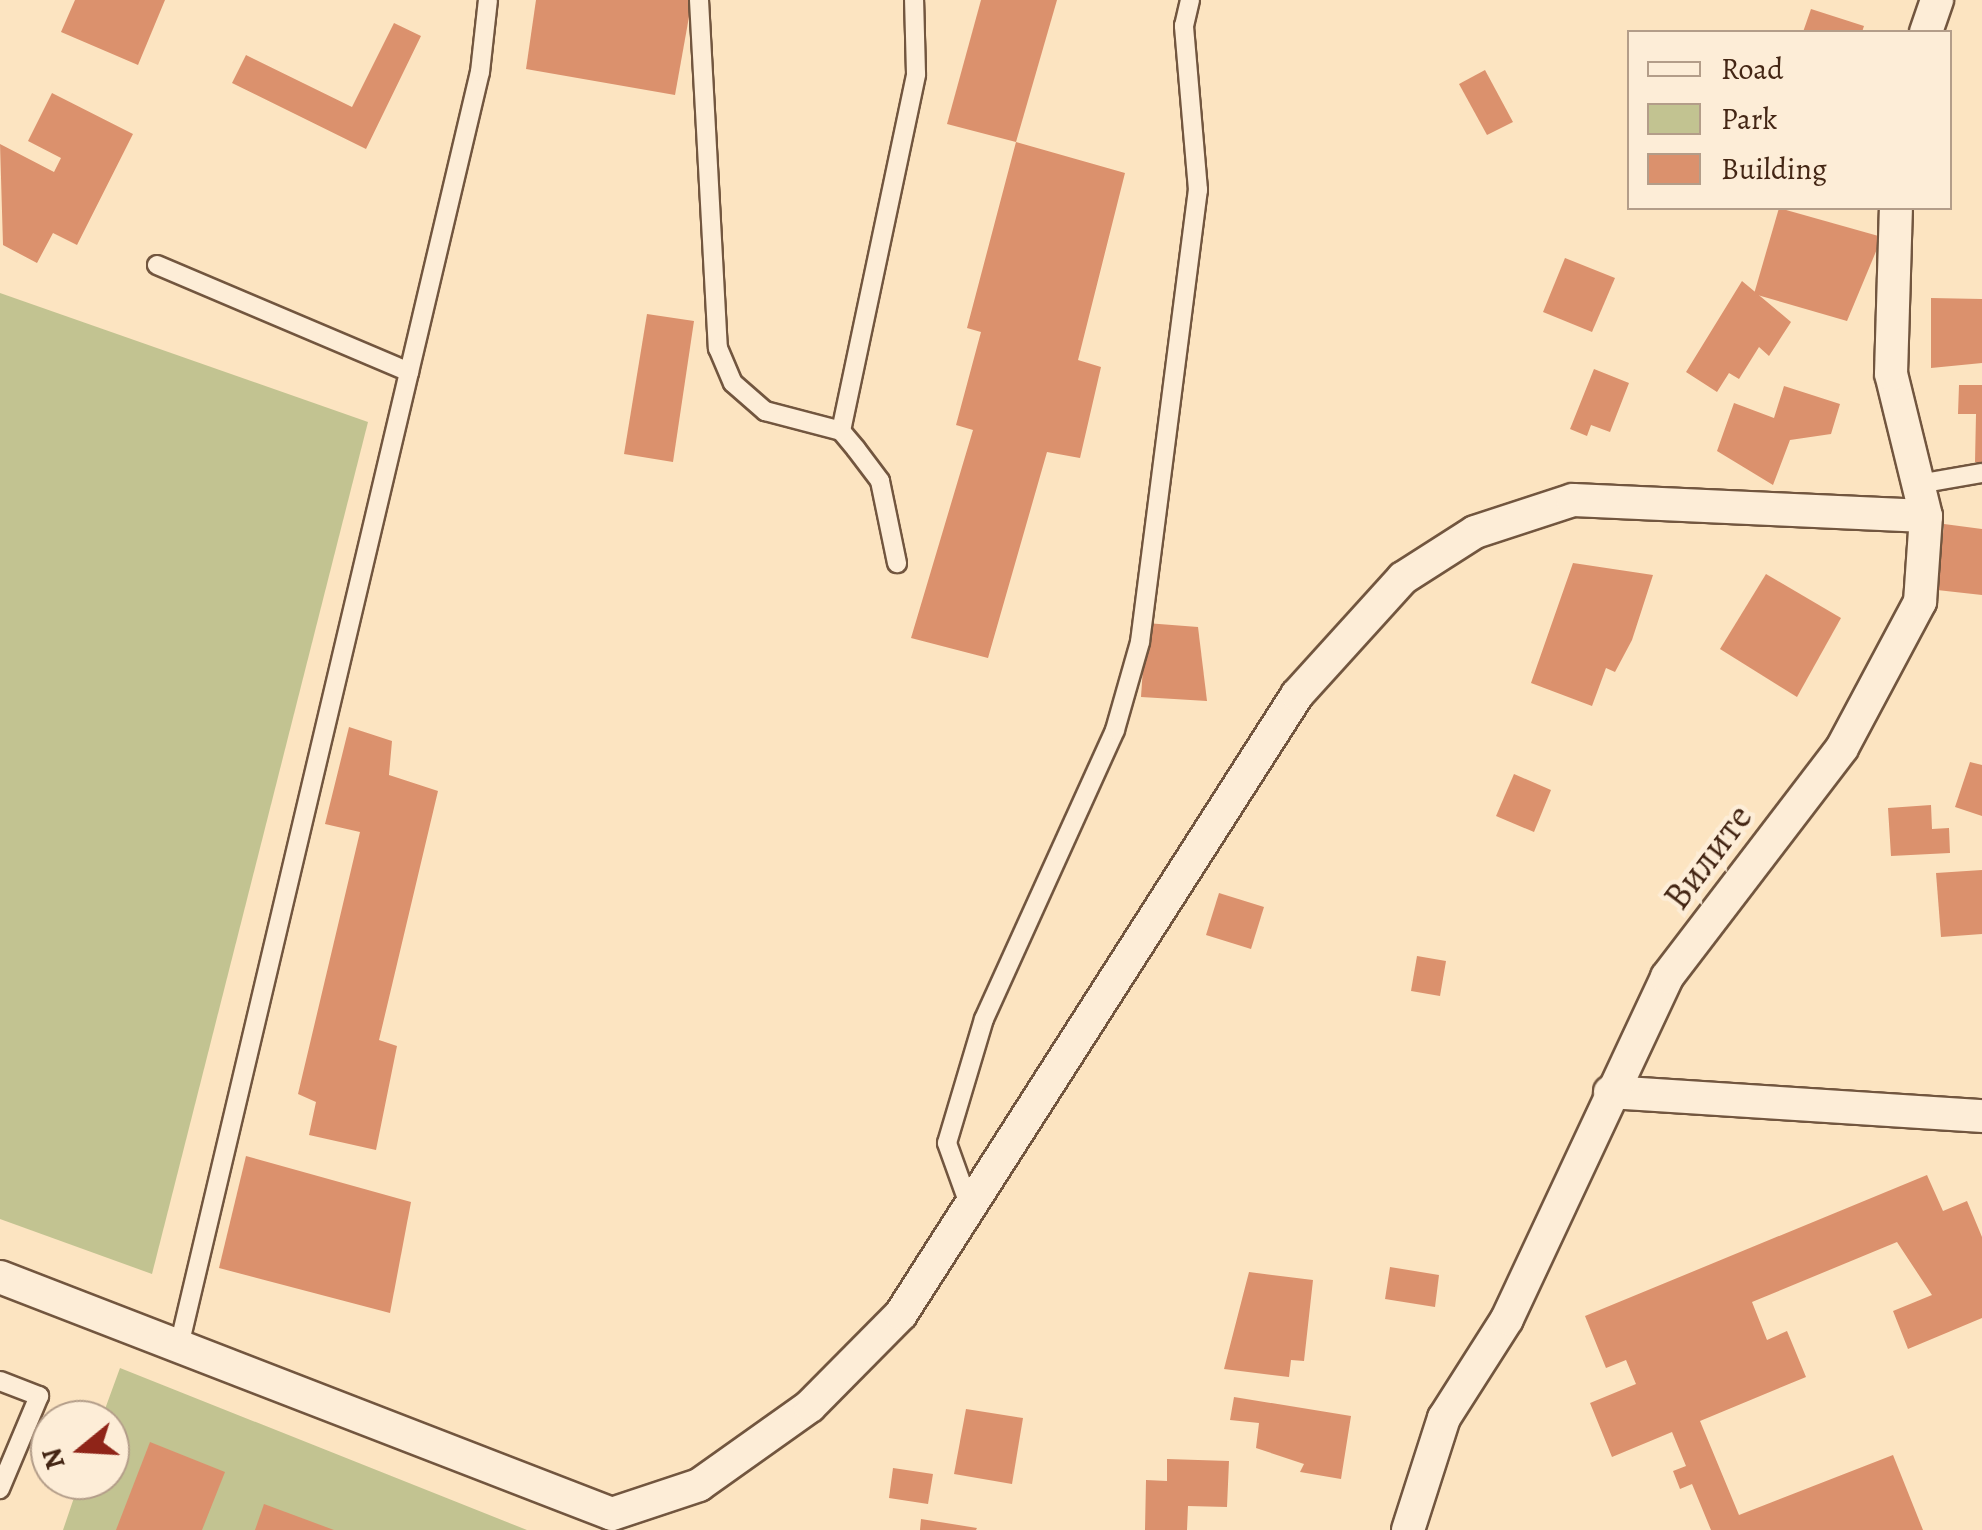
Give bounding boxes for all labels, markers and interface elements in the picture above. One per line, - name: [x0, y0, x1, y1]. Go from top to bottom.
- legend: [1627, 30, 1952, 210]
- text: Road: [1721, 49, 1783, 89]
- text: Park: [1721, 99, 1777, 139]
- text: Building: [1721, 149, 1827, 189]
- street label: Вилите: [1654, 795, 1762, 919]
- north arrow: [30, 1400, 130, 1500]
- text: N: [32, 1443, 75, 1474]

